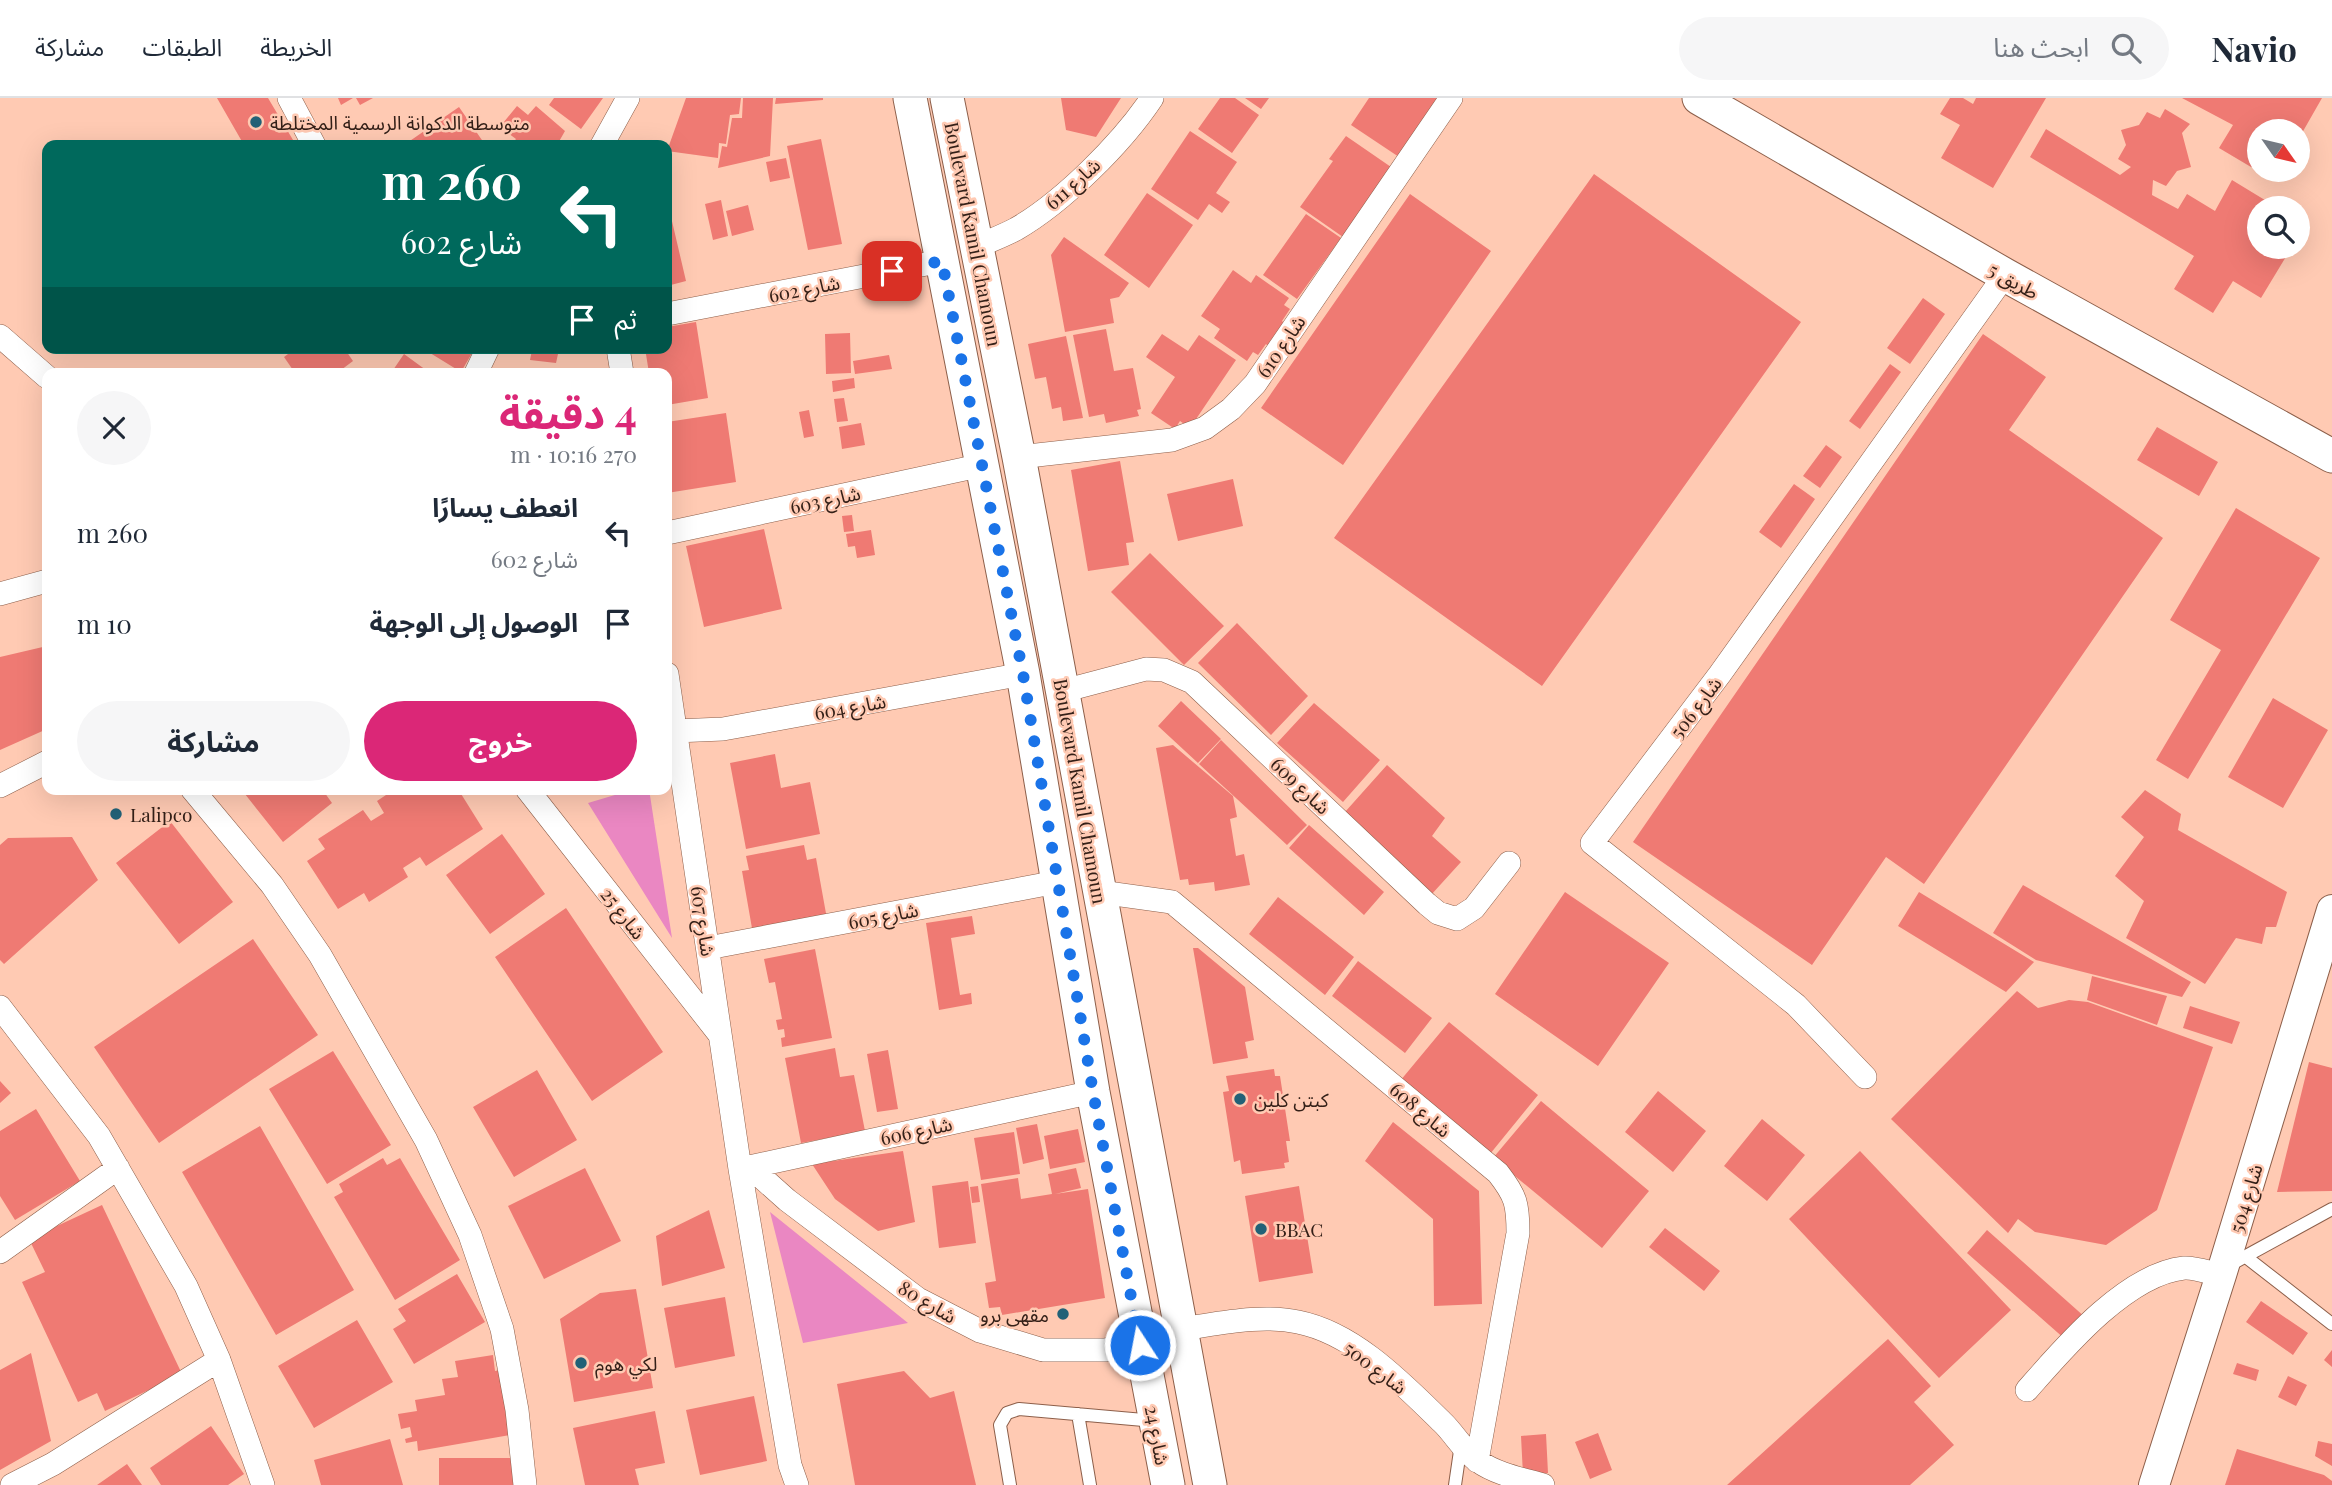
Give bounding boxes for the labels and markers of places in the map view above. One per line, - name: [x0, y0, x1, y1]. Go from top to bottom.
- place label: متوسطة الدكوانة الرسمية المختلطة: [270, 109, 530, 135]
- marker: متوسطة الدكوانة الرسمية المختلطة: [248, 114, 264, 130]
- pin: [862, 241, 922, 301]
- place label: Lalipco: [130, 801, 192, 827]
- marker: Lalipco: [108, 806, 124, 822]
- place label: كبتن كلين: [1254, 1086, 1330, 1112]
- marker: كبتن كلين: [1232, 1091, 1248, 1107]
- place label: BBAC: [1275, 1216, 1323, 1242]
- marker: BBAC: [1253, 1221, 1269, 1237]
- place label: مقهى برو: [980, 1301, 1049, 1327]
- marker: مقهى برو: [1055, 1306, 1071, 1322]
- place label: لكي هوم: [595, 1350, 657, 1379]
- marker: لكي هوم: [573, 1355, 589, 1371]

